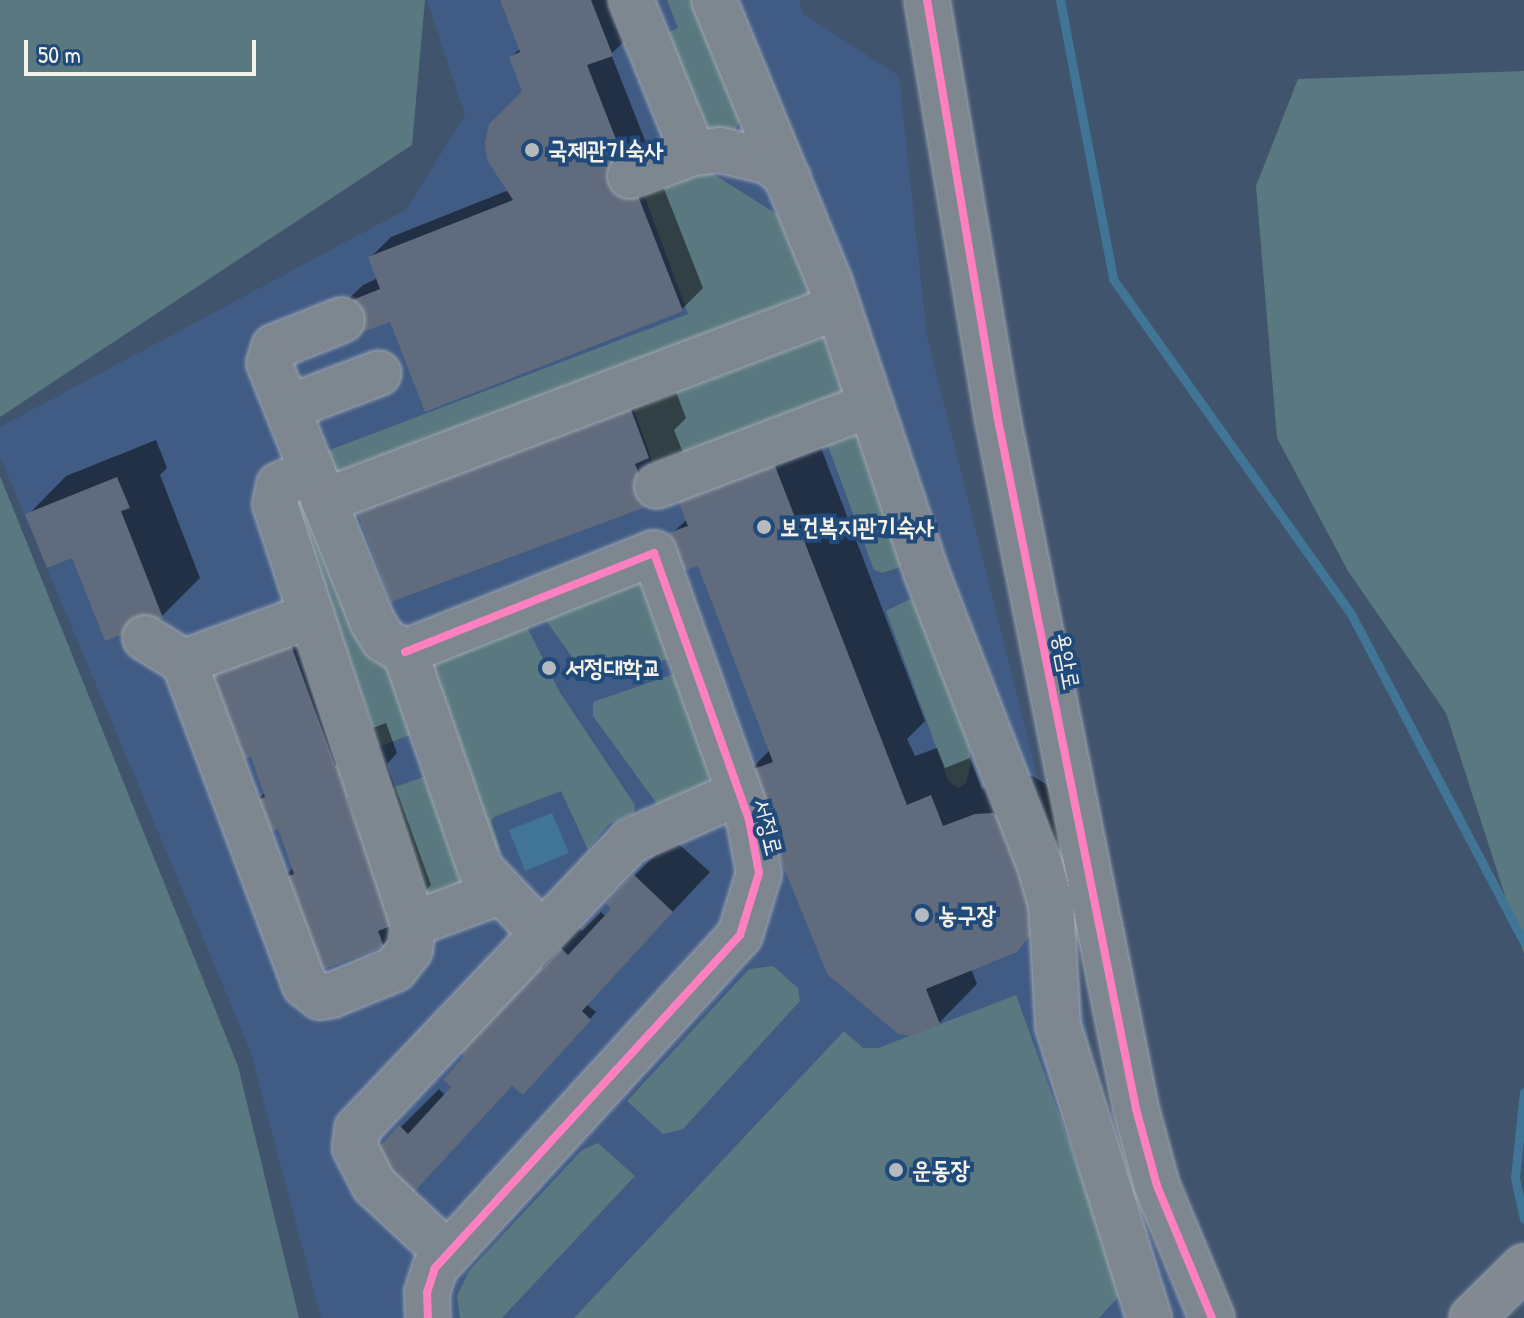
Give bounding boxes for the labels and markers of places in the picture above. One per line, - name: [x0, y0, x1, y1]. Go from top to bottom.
- place label: 국제관기숙사: [548, 136, 664, 164]
- marker: 국제관기숙사: [523, 141, 541, 159]
- place label: 보건복지관기숙사: [780, 513, 934, 541]
- marker: 보건복지관기숙사: [755, 518, 773, 536]
- place label: 서정대학교: [565, 654, 662, 682]
- marker: 서정대학교: [540, 659, 558, 677]
- place label: 농구장: [938, 901, 996, 929]
- marker: 농구장: [913, 906, 931, 924]
- place label: 운동장: [912, 1156, 970, 1184]
- marker: 운동장: [887, 1161, 905, 1179]

